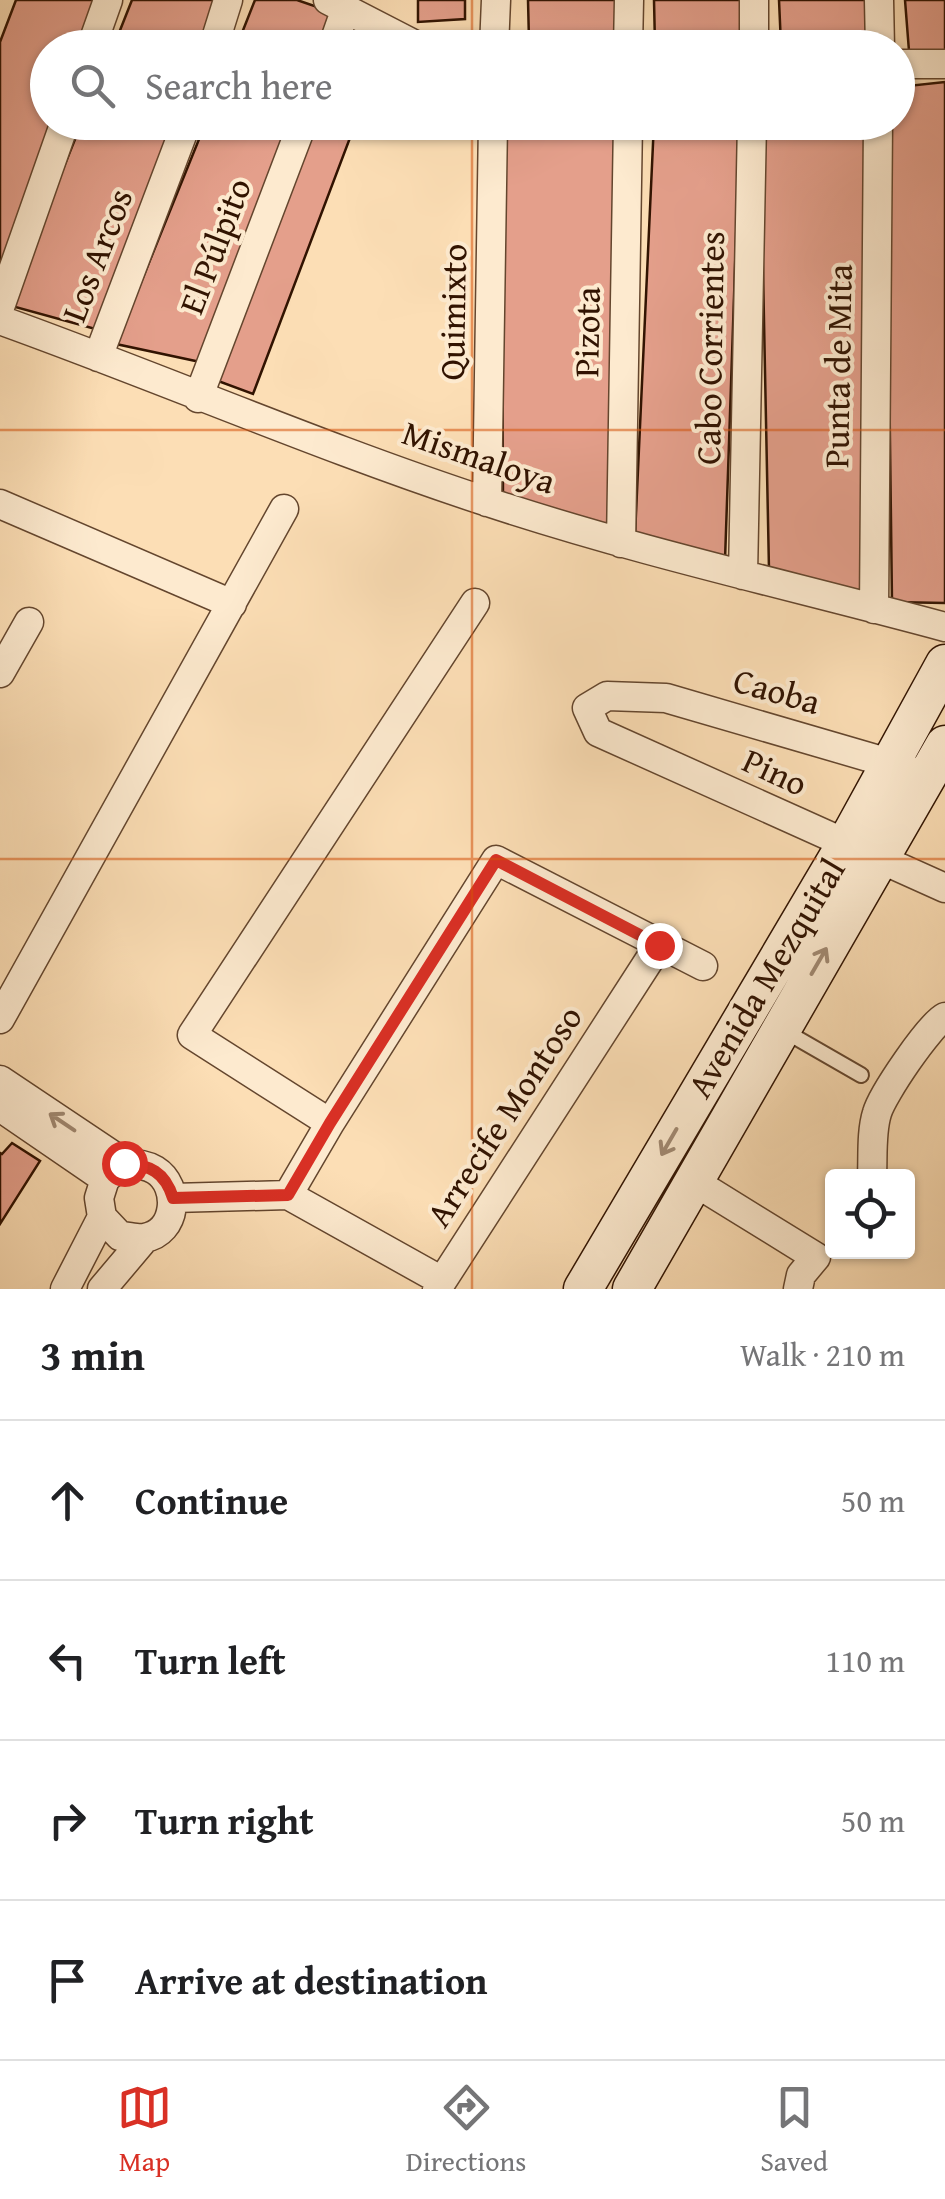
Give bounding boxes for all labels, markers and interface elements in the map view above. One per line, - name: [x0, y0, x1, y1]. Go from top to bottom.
- search box: [30, 30, 915, 140]
- text: Search here: [145, 57, 333, 113]
- icon: search: [65, 58, 120, 113]
- street label: El Púlpito: [165, 171, 264, 321]
- street label: Los Arcos: [48, 181, 145, 329]
- street label: Cabo Corrientes: [682, 231, 737, 465]
- street label: Quimixto: [426, 243, 479, 381]
- street label: Punta de Mita: [810, 263, 865, 469]
- street label: Pizota: [560, 286, 613, 378]
- street label: Mismaloya: [396, 407, 563, 507]
- street label: Caoba: [728, 654, 827, 727]
- street label: Pino: [734, 734, 816, 809]
- street label: Avenida Mezquital: [674, 848, 857, 1107]
- route end: [637, 923, 683, 969]
- one-way arrow: [809, 948, 829, 976]
- street label: Arrecife Montoso: [413, 995, 594, 1236]
- one-way arrow: [48, 1111, 76, 1132]
- one-way arrow: [659, 1127, 679, 1156]
- route start: [102, 1141, 148, 1187]
- map controls: [825, 1169, 915, 1259]
- button: locate: [825, 1169, 915, 1259]
- text: 3 min: [40, 1324, 145, 1385]
- text: Walk · 210 m: [740, 1331, 905, 1378]
- text: Continue: [135, 1472, 288, 1528]
- icon: ahead: [40, 1473, 95, 1528]
- text: 50 m: [841, 1477, 905, 1524]
- text: Turn left: [135, 1632, 286, 1688]
- icon: left: [40, 1633, 95, 1688]
- text: 110 m: [826, 1637, 905, 1684]
- text: Turn right: [135, 1792, 314, 1848]
- icon: right: [40, 1793, 95, 1848]
- text: 50 m: [841, 1797, 905, 1844]
- text: Arrive at destination: [135, 1952, 488, 2008]
- icon: arrive: [40, 1953, 95, 2008]
- tab: Map: [117, 2080, 172, 2181]
- tab: Directions: [406, 2080, 526, 2181]
- tab: Saved: [760, 2080, 828, 2181]

